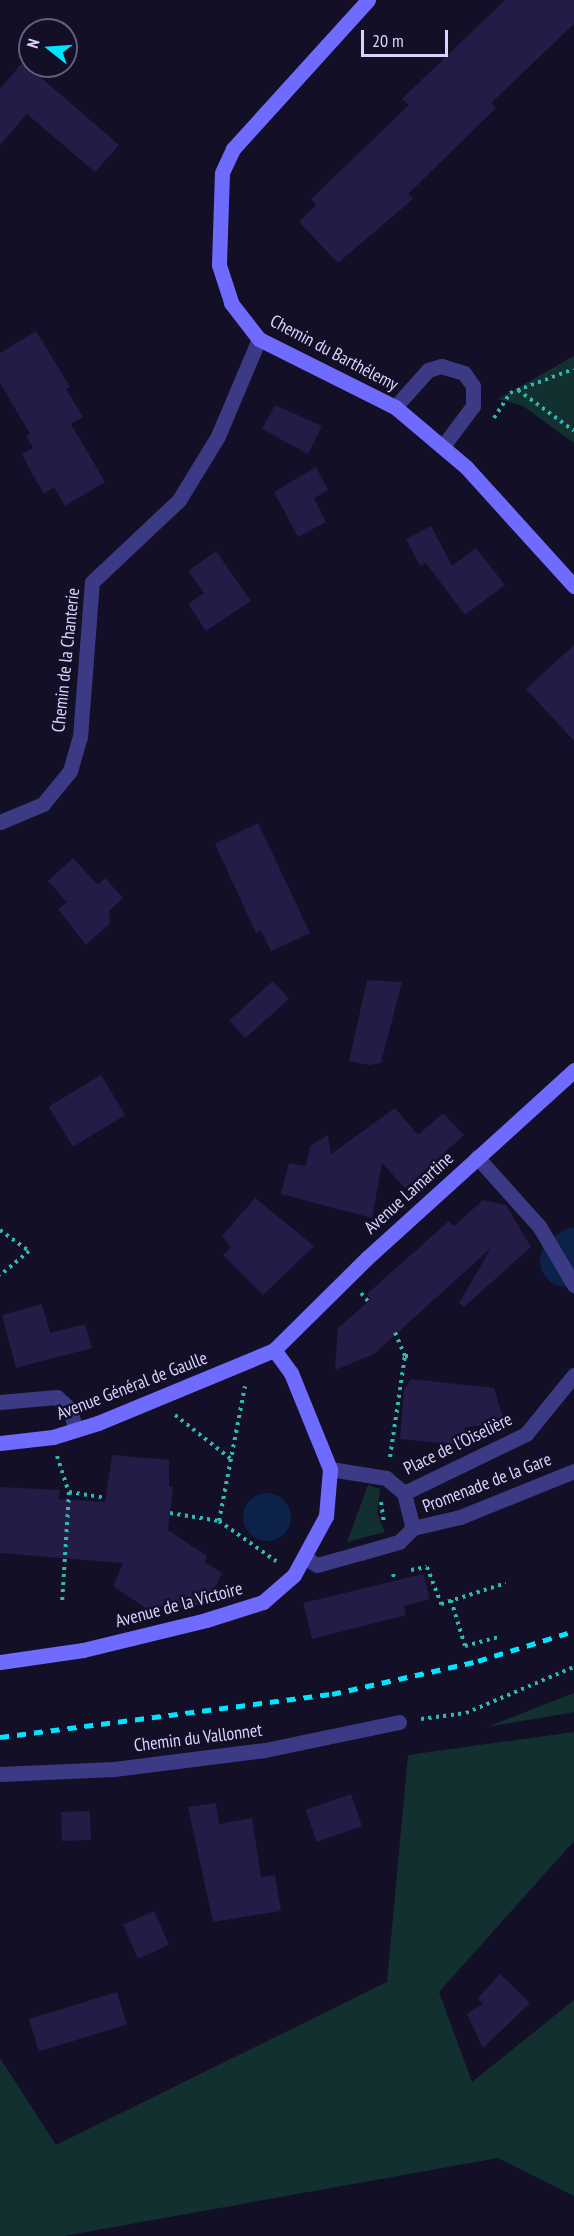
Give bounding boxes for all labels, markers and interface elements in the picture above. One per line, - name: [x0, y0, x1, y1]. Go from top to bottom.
- north arrow: [18, 18, 78, 78]
- scale bar: [364, 18, 451, 56]
- text: 20 m: [372, 29, 404, 52]
- text: N: [22, 36, 44, 50]
- street label: Chemin du Barthélemy: [266, 310, 402, 396]
- street label: Chemin de la Chanterie: [48, 587, 84, 733]
- street label: Avenue Lamartine: [360, 1147, 458, 1239]
- street label: Avenue Général de Gaulle: [54, 1347, 210, 1425]
- street label: Place de l'Oiselière: [400, 1408, 516, 1480]
- street label: Promenade de la Gare: [419, 1448, 555, 1518]
- street label: Avenue de la Victoire: [113, 1578, 245, 1632]
- street label: Chemin du Vallonnet: [132, 1719, 264, 1757]

